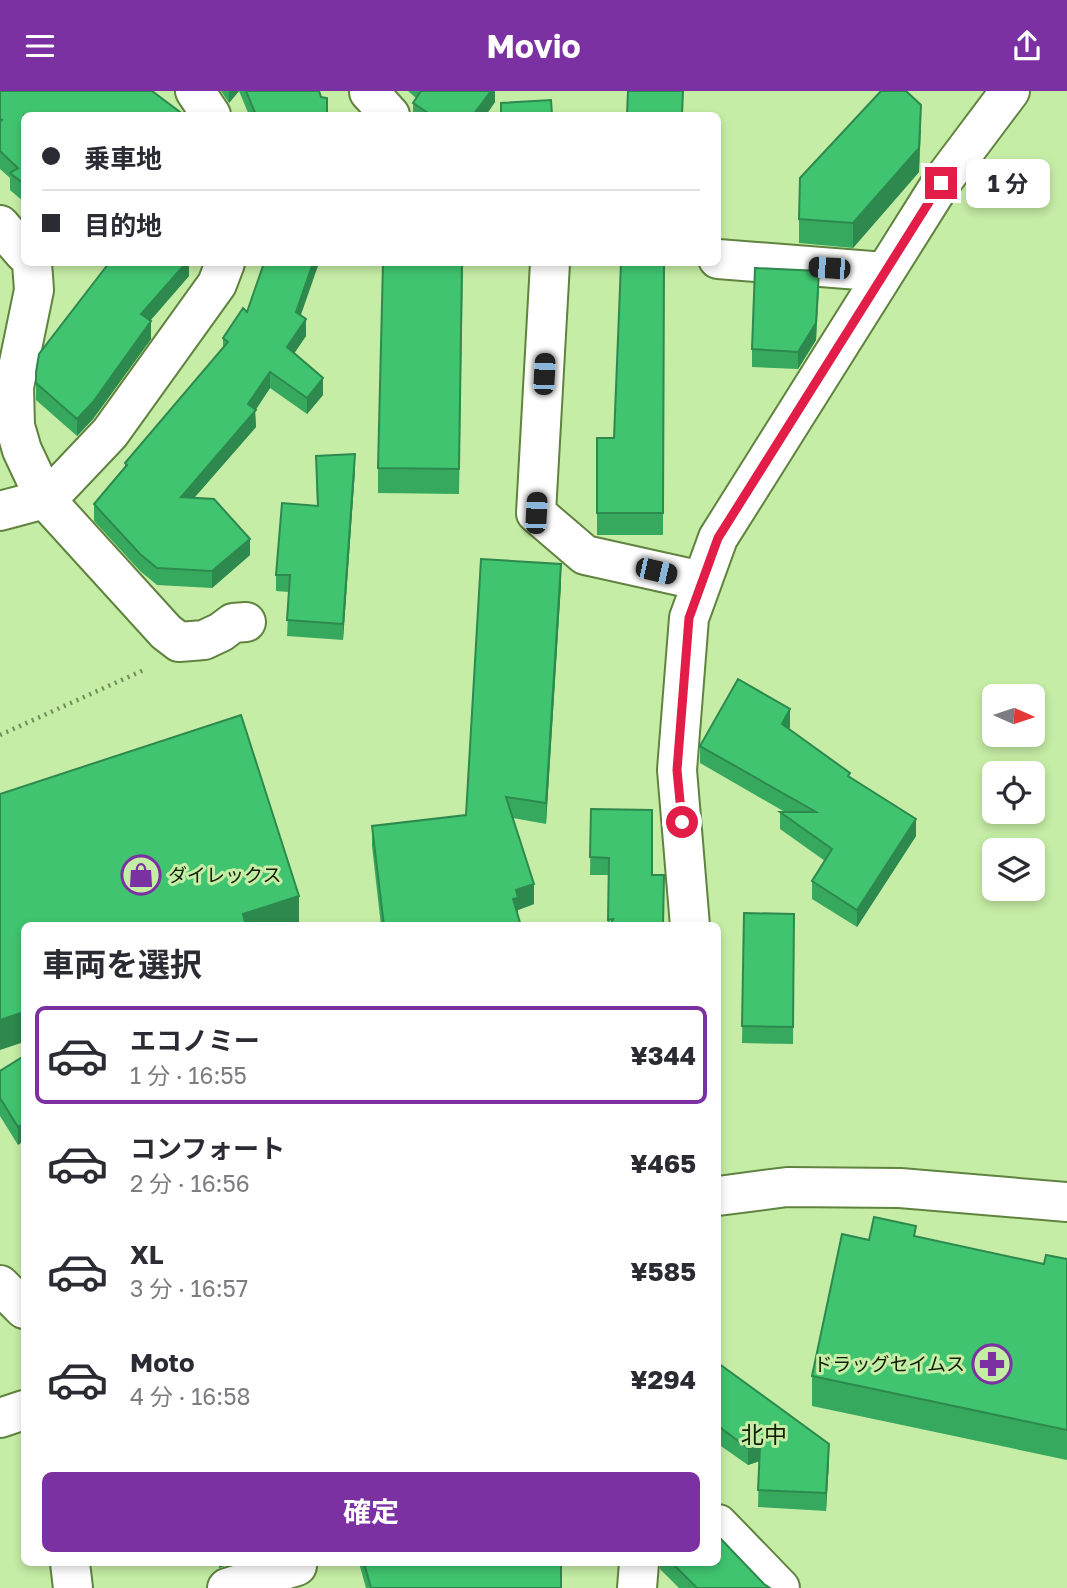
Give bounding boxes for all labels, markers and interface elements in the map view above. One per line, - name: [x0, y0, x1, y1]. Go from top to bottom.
- icon: menu: [21, 27, 59, 65]
- text: Movio: [486, 27, 581, 65]
- icon: share: [1008, 27, 1046, 65]
- text: 乗車地: [84, 143, 162, 174]
- callout: 1 分: [965, 159, 1050, 207]
- route end: [925, 167, 957, 199]
- text: 1 分: [988, 169, 1028, 197]
- text: 目的地: [84, 210, 162, 241]
- car: [808, 256, 851, 280]
- car: [533, 352, 556, 396]
- car: [525, 491, 548, 535]
- car: [634, 556, 679, 586]
- north arrow: [982, 684, 1045, 747]
- map controls: [982, 684, 1045, 901]
- button: locate: [982, 761, 1045, 824]
- route start: [666, 806, 698, 838]
- button: layers: [982, 838, 1045, 901]
- shop icon: ダイレックス: [120, 854, 162, 896]
- place label: ダイレックス: [168, 863, 281, 886]
- text: 車両を選択: [42, 945, 202, 983]
- icon: car: [46, 1024, 109, 1087]
- text: エコノミー: [130, 1025, 260, 1056]
- text: ¥344: [630, 1040, 696, 1071]
- text: 1 分 · 16:55: [130, 1061, 247, 1089]
- icon: car: [46, 1132, 109, 1195]
- text: コンフォート: [130, 1133, 285, 1164]
- text: ¥465: [630, 1148, 696, 1179]
- text: 2 分 · 16:56: [130, 1169, 250, 1197]
- text: XL: [130, 1239, 164, 1270]
- icon: car: [46, 1240, 109, 1303]
- text: ¥585: [630, 1256, 696, 1287]
- text: 3 分 · 16:57: [130, 1274, 248, 1302]
- pharmacy icon: ドラッグセイムス: [971, 1343, 1013, 1385]
- text: Moto: [130, 1347, 195, 1378]
- icon: car: [46, 1348, 109, 1411]
- place label: ドラッグセイムス: [813, 1352, 965, 1375]
- text: ¥294: [630, 1364, 696, 1395]
- text: 4 分 · 16:58: [130, 1382, 251, 1410]
- district label: 北中: [741, 1420, 787, 1448]
- button: 確定: [42, 1472, 700, 1552]

